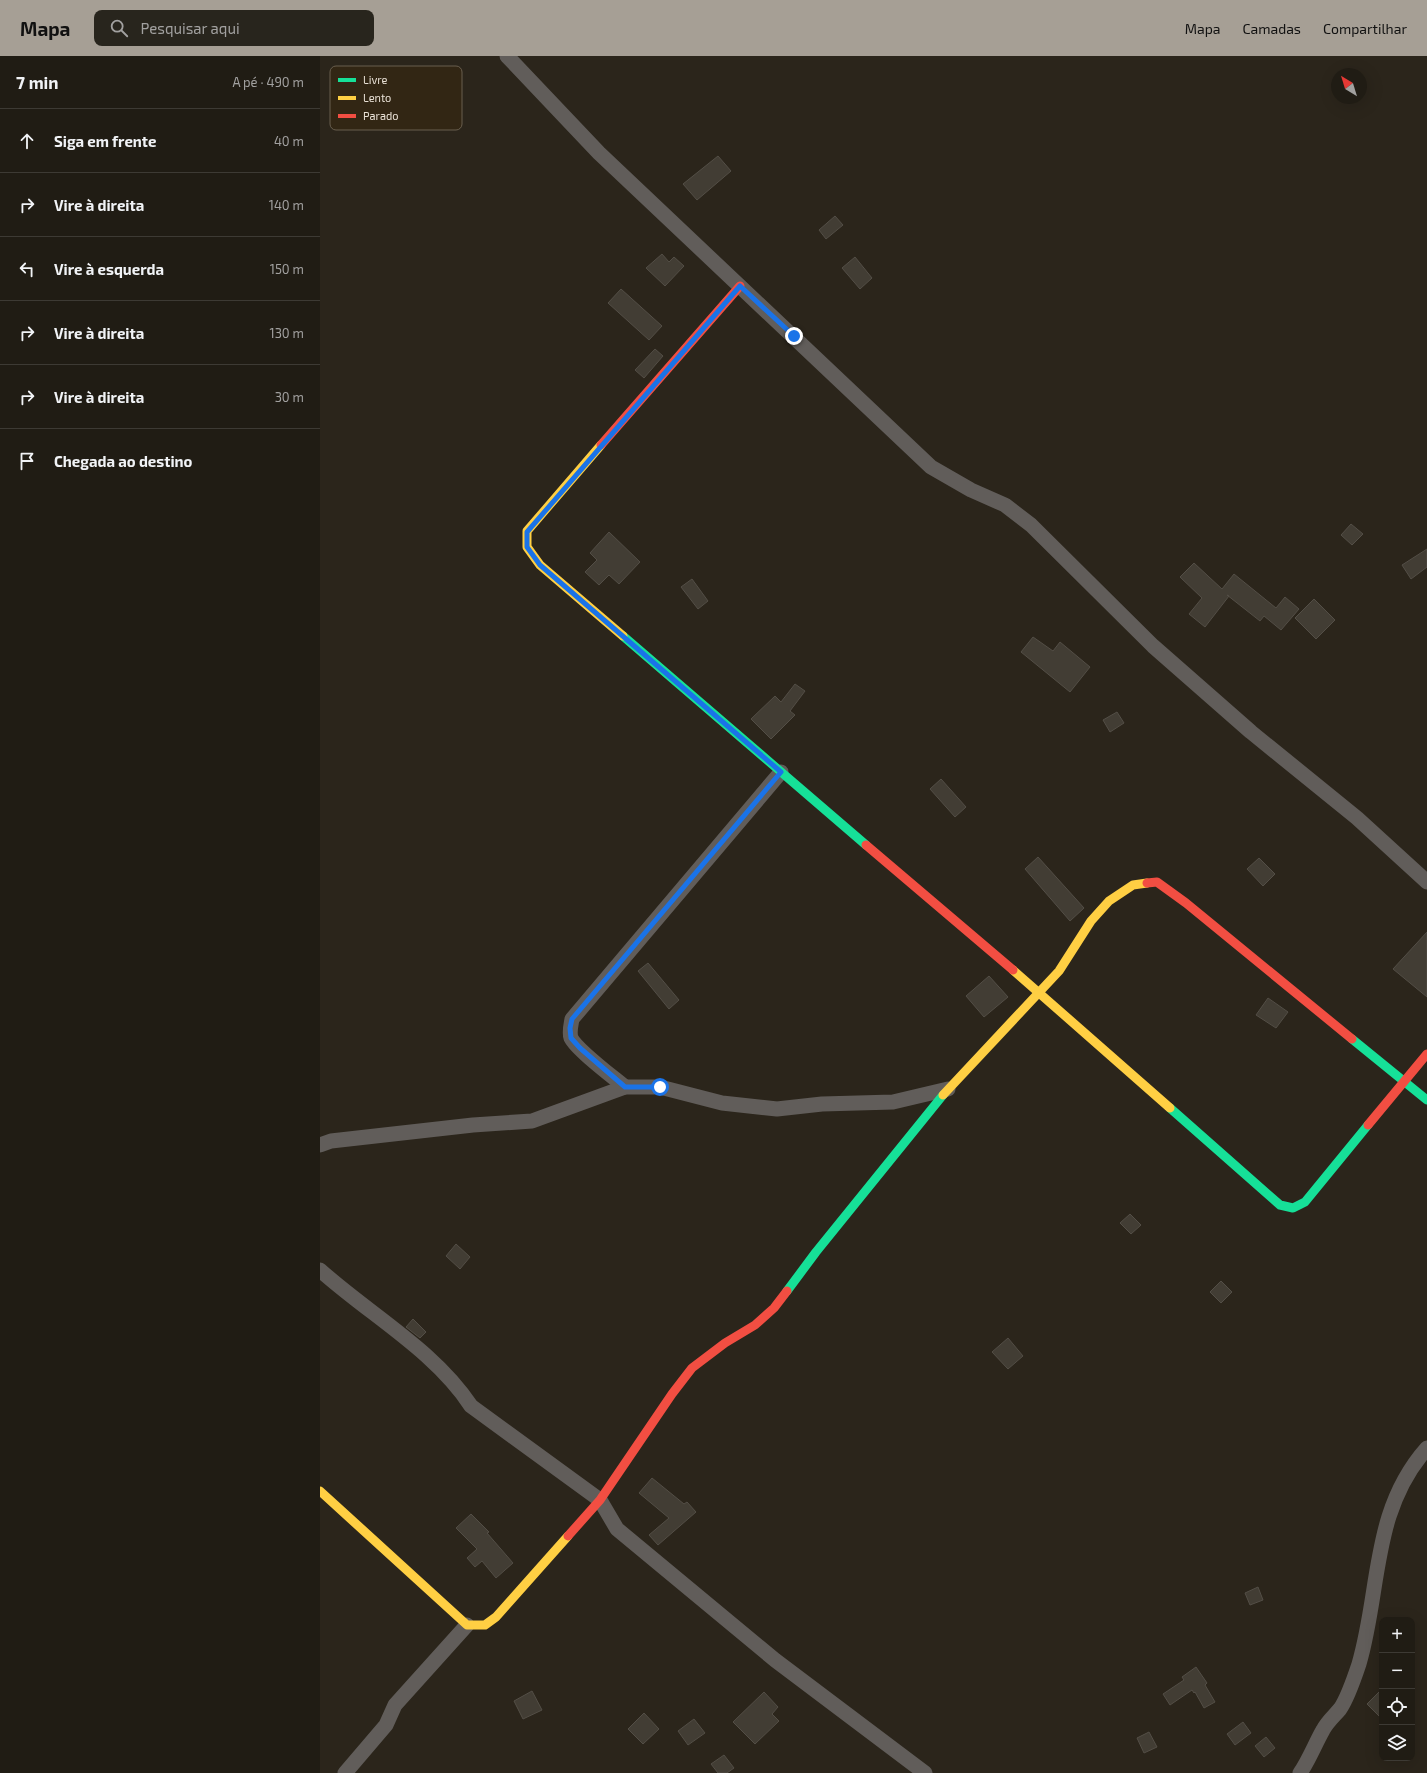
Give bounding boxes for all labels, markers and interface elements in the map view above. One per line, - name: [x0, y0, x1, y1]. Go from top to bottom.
- search box: [94, 10, 374, 46]
- text: Mapa: [20, 17, 70, 40]
- icon: search: [108, 17, 130, 39]
- text: Pesquisar aqui: [140, 19, 240, 37]
- text: Mapa: [1185, 20, 1221, 37]
- text: Camadas: [1243, 20, 1301, 37]
- text: Compartilhar: [1323, 20, 1407, 37]
- legend: [330, 66, 462, 130]
- north arrow: [1331, 68, 1367, 104]
- text: 7 min: [16, 72, 59, 92]
- text: Livre: [363, 73, 387, 86]
- text: A pé · 490 m: [232, 74, 304, 90]
- text: Lento: [363, 91, 391, 104]
- text: Parado: [363, 109, 399, 122]
- icon: ahead: [16, 130, 38, 152]
- text: Siga em frente: [54, 132, 156, 150]
- text: 40 m: [274, 133, 304, 149]
- icon: right: [16, 194, 38, 216]
- text: Vire à direita: [54, 196, 144, 214]
- text: 140 m: [269, 197, 304, 213]
- icon: left: [16, 258, 38, 280]
- text: Vire à esquerda: [54, 260, 164, 278]
- text: 150 m: [270, 261, 304, 277]
- icon: right: [16, 322, 38, 344]
- text: Vire à direita: [54, 324, 144, 342]
- text: 130 m: [269, 325, 304, 341]
- route end: [785, 327, 803, 345]
- icon: right: [16, 386, 38, 408]
- text: Vire à direita: [54, 388, 144, 406]
- text: 30 m: [275, 389, 304, 405]
- icon: arrive: [16, 450, 38, 472]
- text: Chegada ao destino: [54, 452, 192, 470]
- route start: [651, 1078, 669, 1096]
- map controls: [1379, 1617, 1415, 1761]
- button: +: [1379, 1617, 1415, 1653]
- button: −: [1379, 1653, 1415, 1689]
- button: locate: [1379, 1689, 1415, 1725]
- button: layers: [1379, 1725, 1415, 1761]

